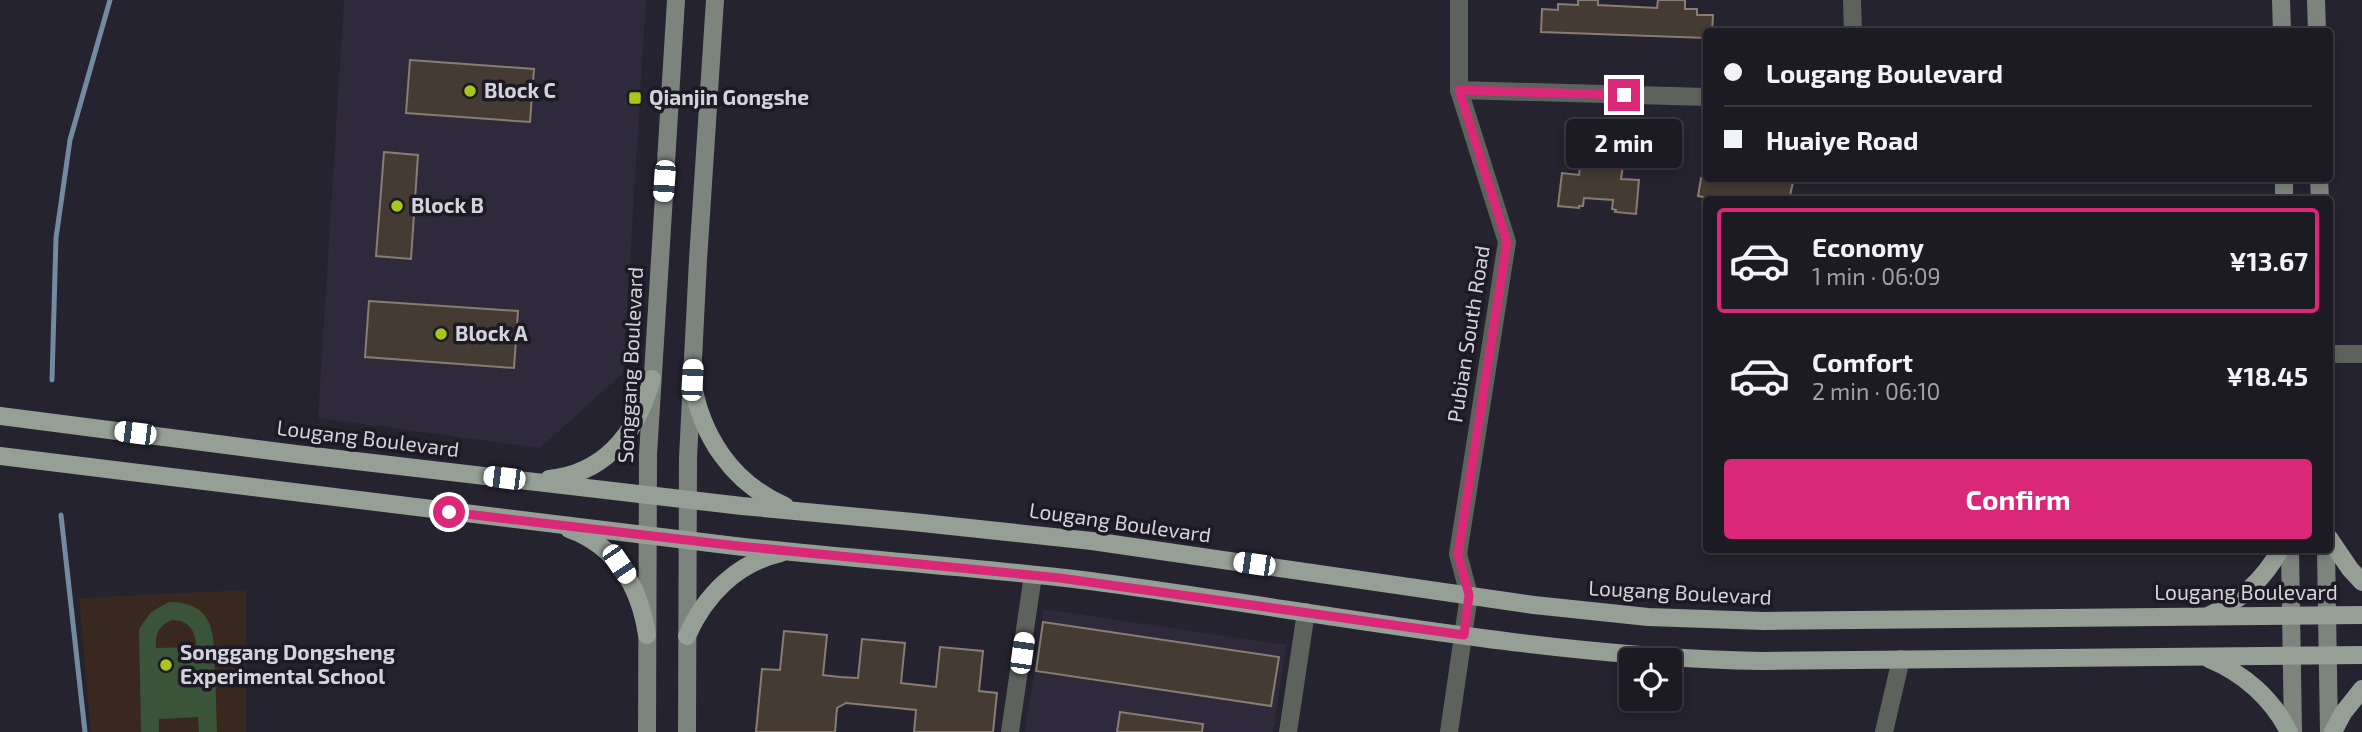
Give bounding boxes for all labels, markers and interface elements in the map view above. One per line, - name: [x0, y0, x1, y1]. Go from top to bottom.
- text: Lougang Boulevard: [1766, 57, 2003, 88]
- place label: Block C: [484, 77, 556, 102]
- route end: [1608, 79, 1640, 111]
- marker: Block C: [462, 83, 478, 99]
- place label: Qianjin Gongshe: [649, 84, 809, 110]
- marker: Qianjin Gongshe: [627, 90, 643, 106]
- callout: 2 min: [1566, 119, 1682, 168]
- text: Huaiye Road: [1766, 124, 1919, 155]
- text: 2 min: [1595, 129, 1653, 157]
- car: [653, 159, 676, 203]
- place label: Block B: [411, 192, 484, 217]
- marker: Block B: [389, 198, 405, 214]
- icon: car: [1728, 229, 1791, 292]
- text: Economy: [1812, 231, 1924, 262]
- street label: Pubian South Road: [1441, 243, 1494, 424]
- text: ¥13.67: [2229, 245, 2308, 276]
- text: 1 min · 06:09: [1812, 262, 1941, 290]
- street label: Songgang Boulevard: [612, 266, 647, 464]
- place label: Block A: [455, 320, 528, 345]
- marker: Block A: [433, 326, 449, 342]
- icon: car: [1728, 344, 1791, 407]
- text: Comfort: [1812, 346, 1913, 377]
- car: [681, 358, 704, 402]
- text: ¥18.45: [2226, 360, 2308, 391]
- text: 2 min · 06:10: [1812, 377, 1940, 405]
- street label: Lougang Boulevard: [276, 414, 461, 461]
- car: [113, 420, 158, 446]
- button: Confirm: [1724, 459, 2312, 539]
- car: [482, 465, 527, 491]
- route start: [433, 496, 465, 528]
- street label: Lougang Boulevard: [1028, 496, 1213, 547]
- car: [599, 541, 640, 587]
- car: [1232, 551, 1277, 577]
- street label: Lougang Boulevard: [1588, 574, 1772, 609]
- street label: Lougang Boulevard: [2154, 579, 2338, 604]
- car: [1009, 631, 1036, 675]
- place label: Songgang Dongsheng Experimental School: [180, 639, 395, 688]
- map controls: [1619, 648, 1682, 711]
- button: locate: [1619, 648, 1682, 711]
- marker: Songgang Dongsheng Experimental School: [158, 657, 174, 673]

